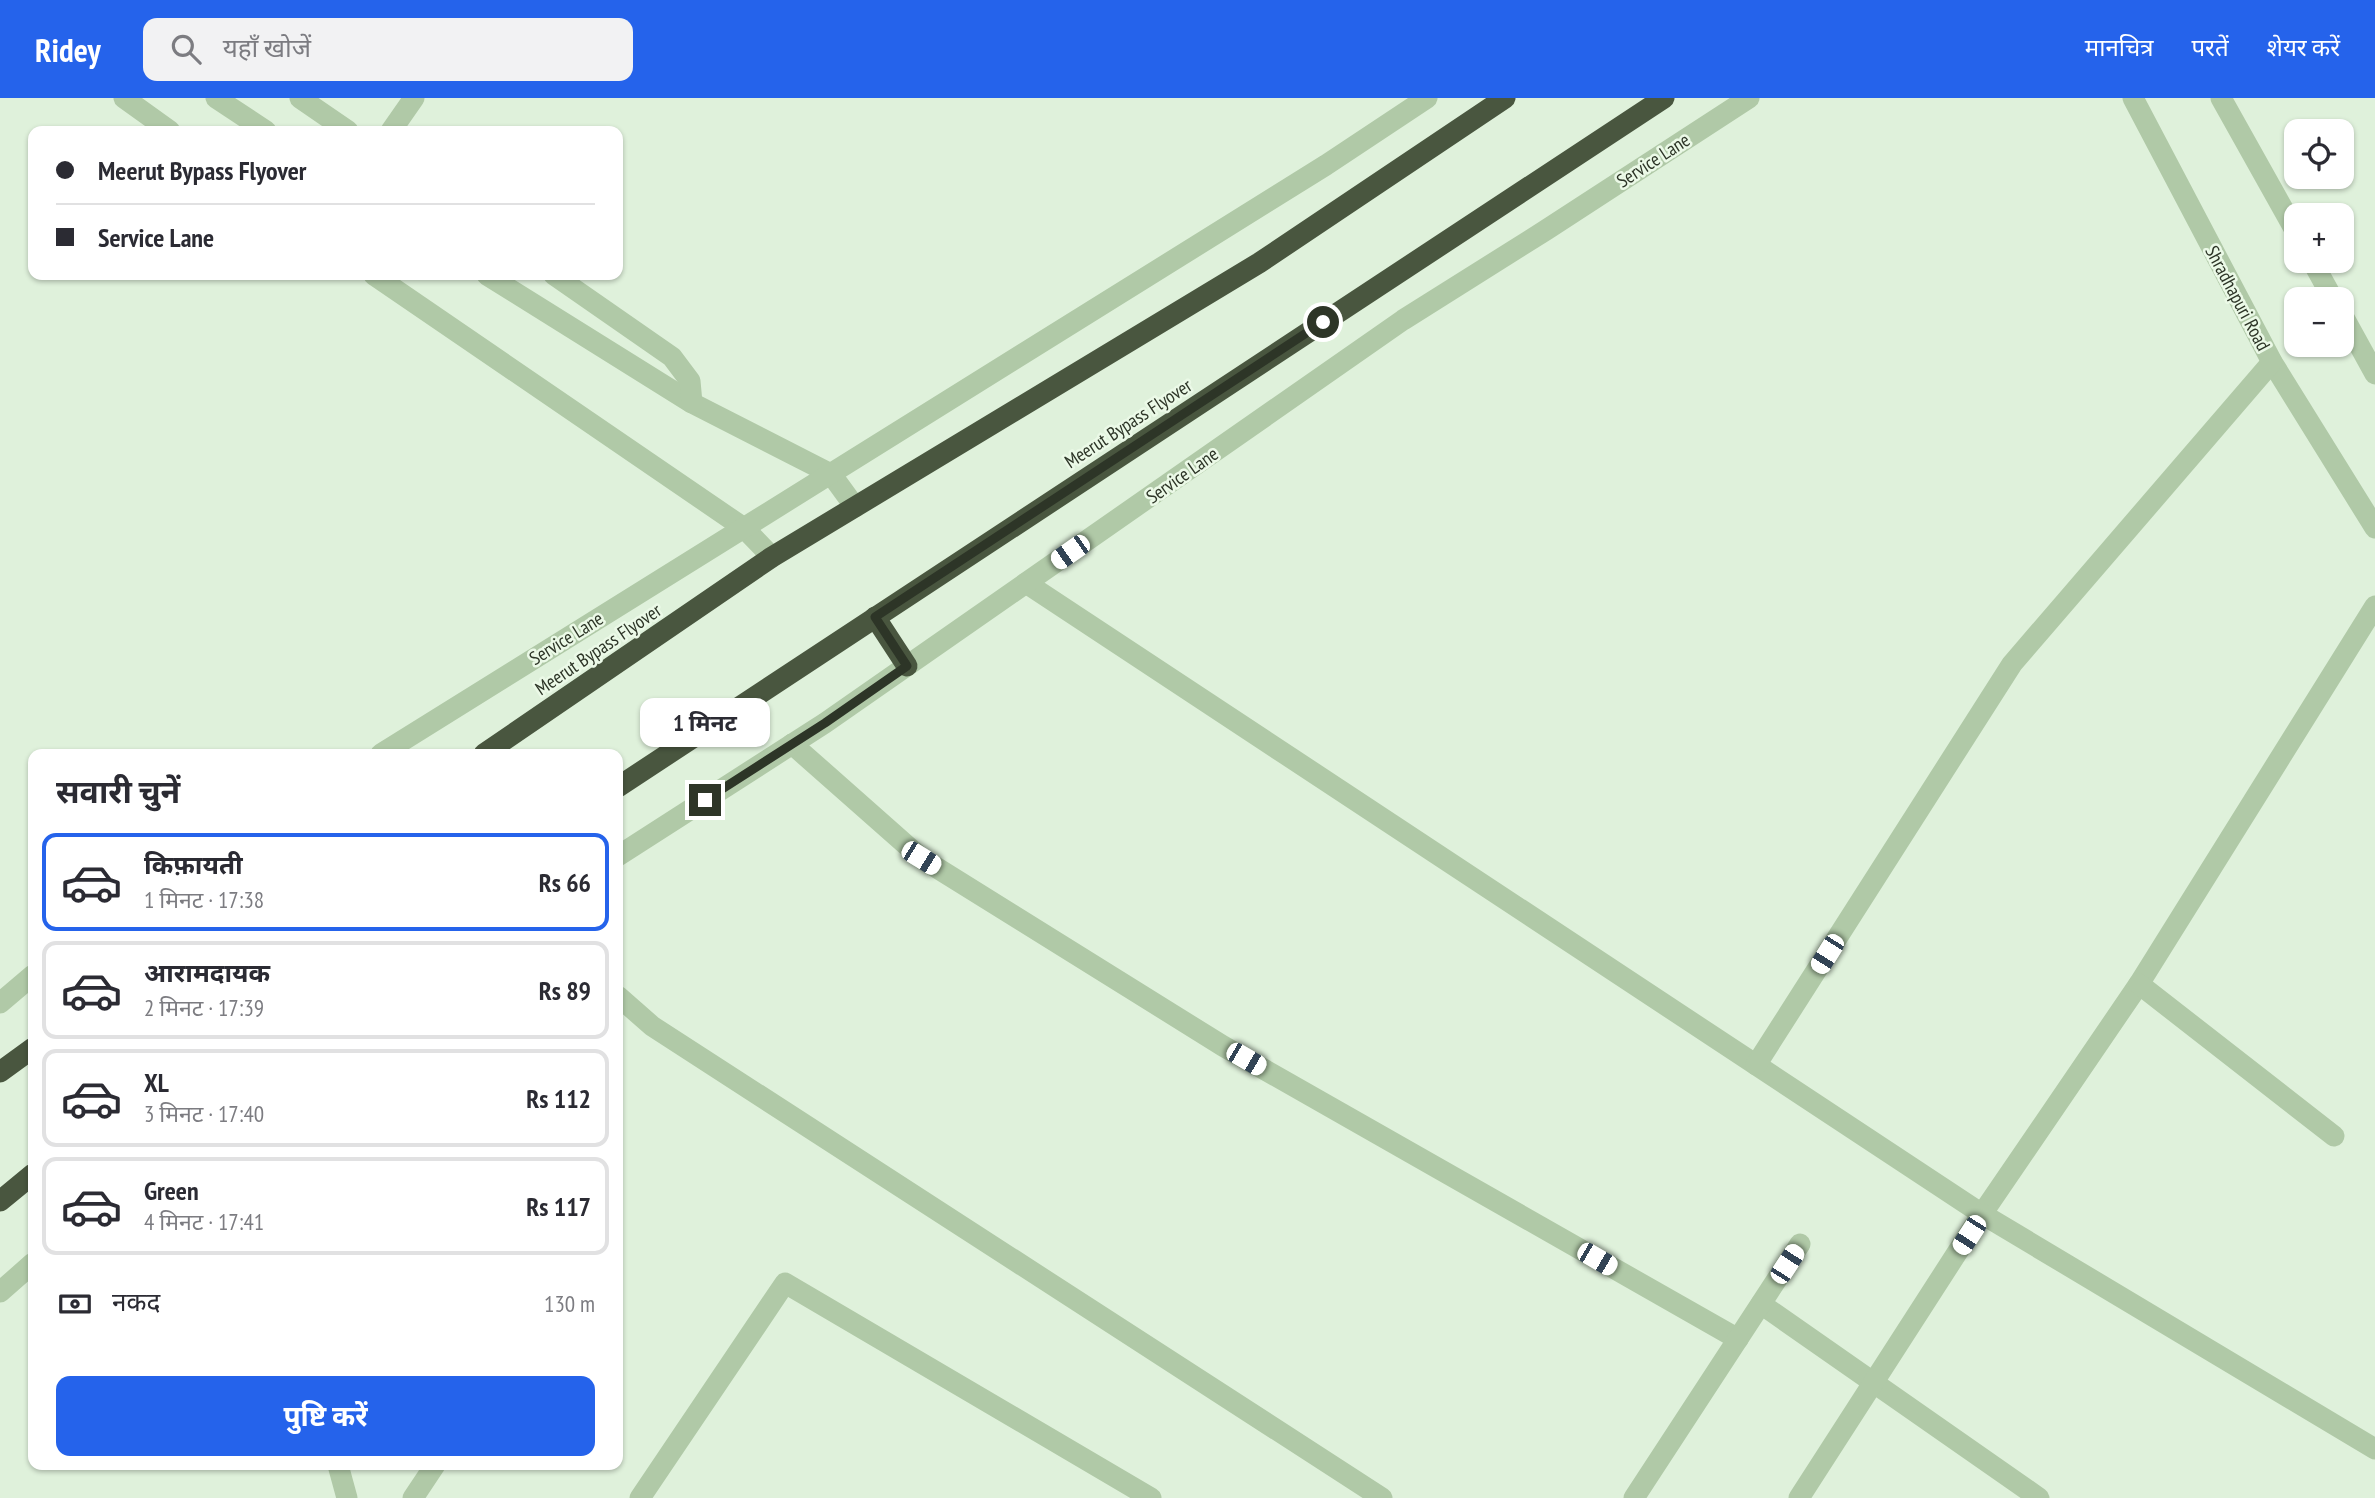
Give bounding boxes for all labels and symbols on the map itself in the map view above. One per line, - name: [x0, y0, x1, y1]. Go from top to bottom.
- street label: Service Lane: [1612, 127, 1694, 193]
- street label: Shradhapuri Road: [2200, 241, 2276, 355]
- route start: [1307, 306, 1339, 338]
- street label: Meerut Bypass Flyover: [1060, 372, 1197, 473]
- street label: Service Lane: [1141, 441, 1223, 508]
- car: [1047, 531, 1094, 573]
- street label: Meerut Bypass Flyover: [530, 597, 666, 700]
- street label: Service Lane: [525, 606, 607, 670]
- callout: 1 मिनट: [640, 698, 770, 748]
- route end: [689, 784, 721, 816]
- car: [898, 838, 945, 878]
- car: [1807, 931, 1848, 977]
- car: [1223, 1039, 1270, 1079]
- car: [1949, 1212, 1990, 1258]
- car: [1574, 1239, 1621, 1279]
- car: [1767, 1241, 1808, 1287]

